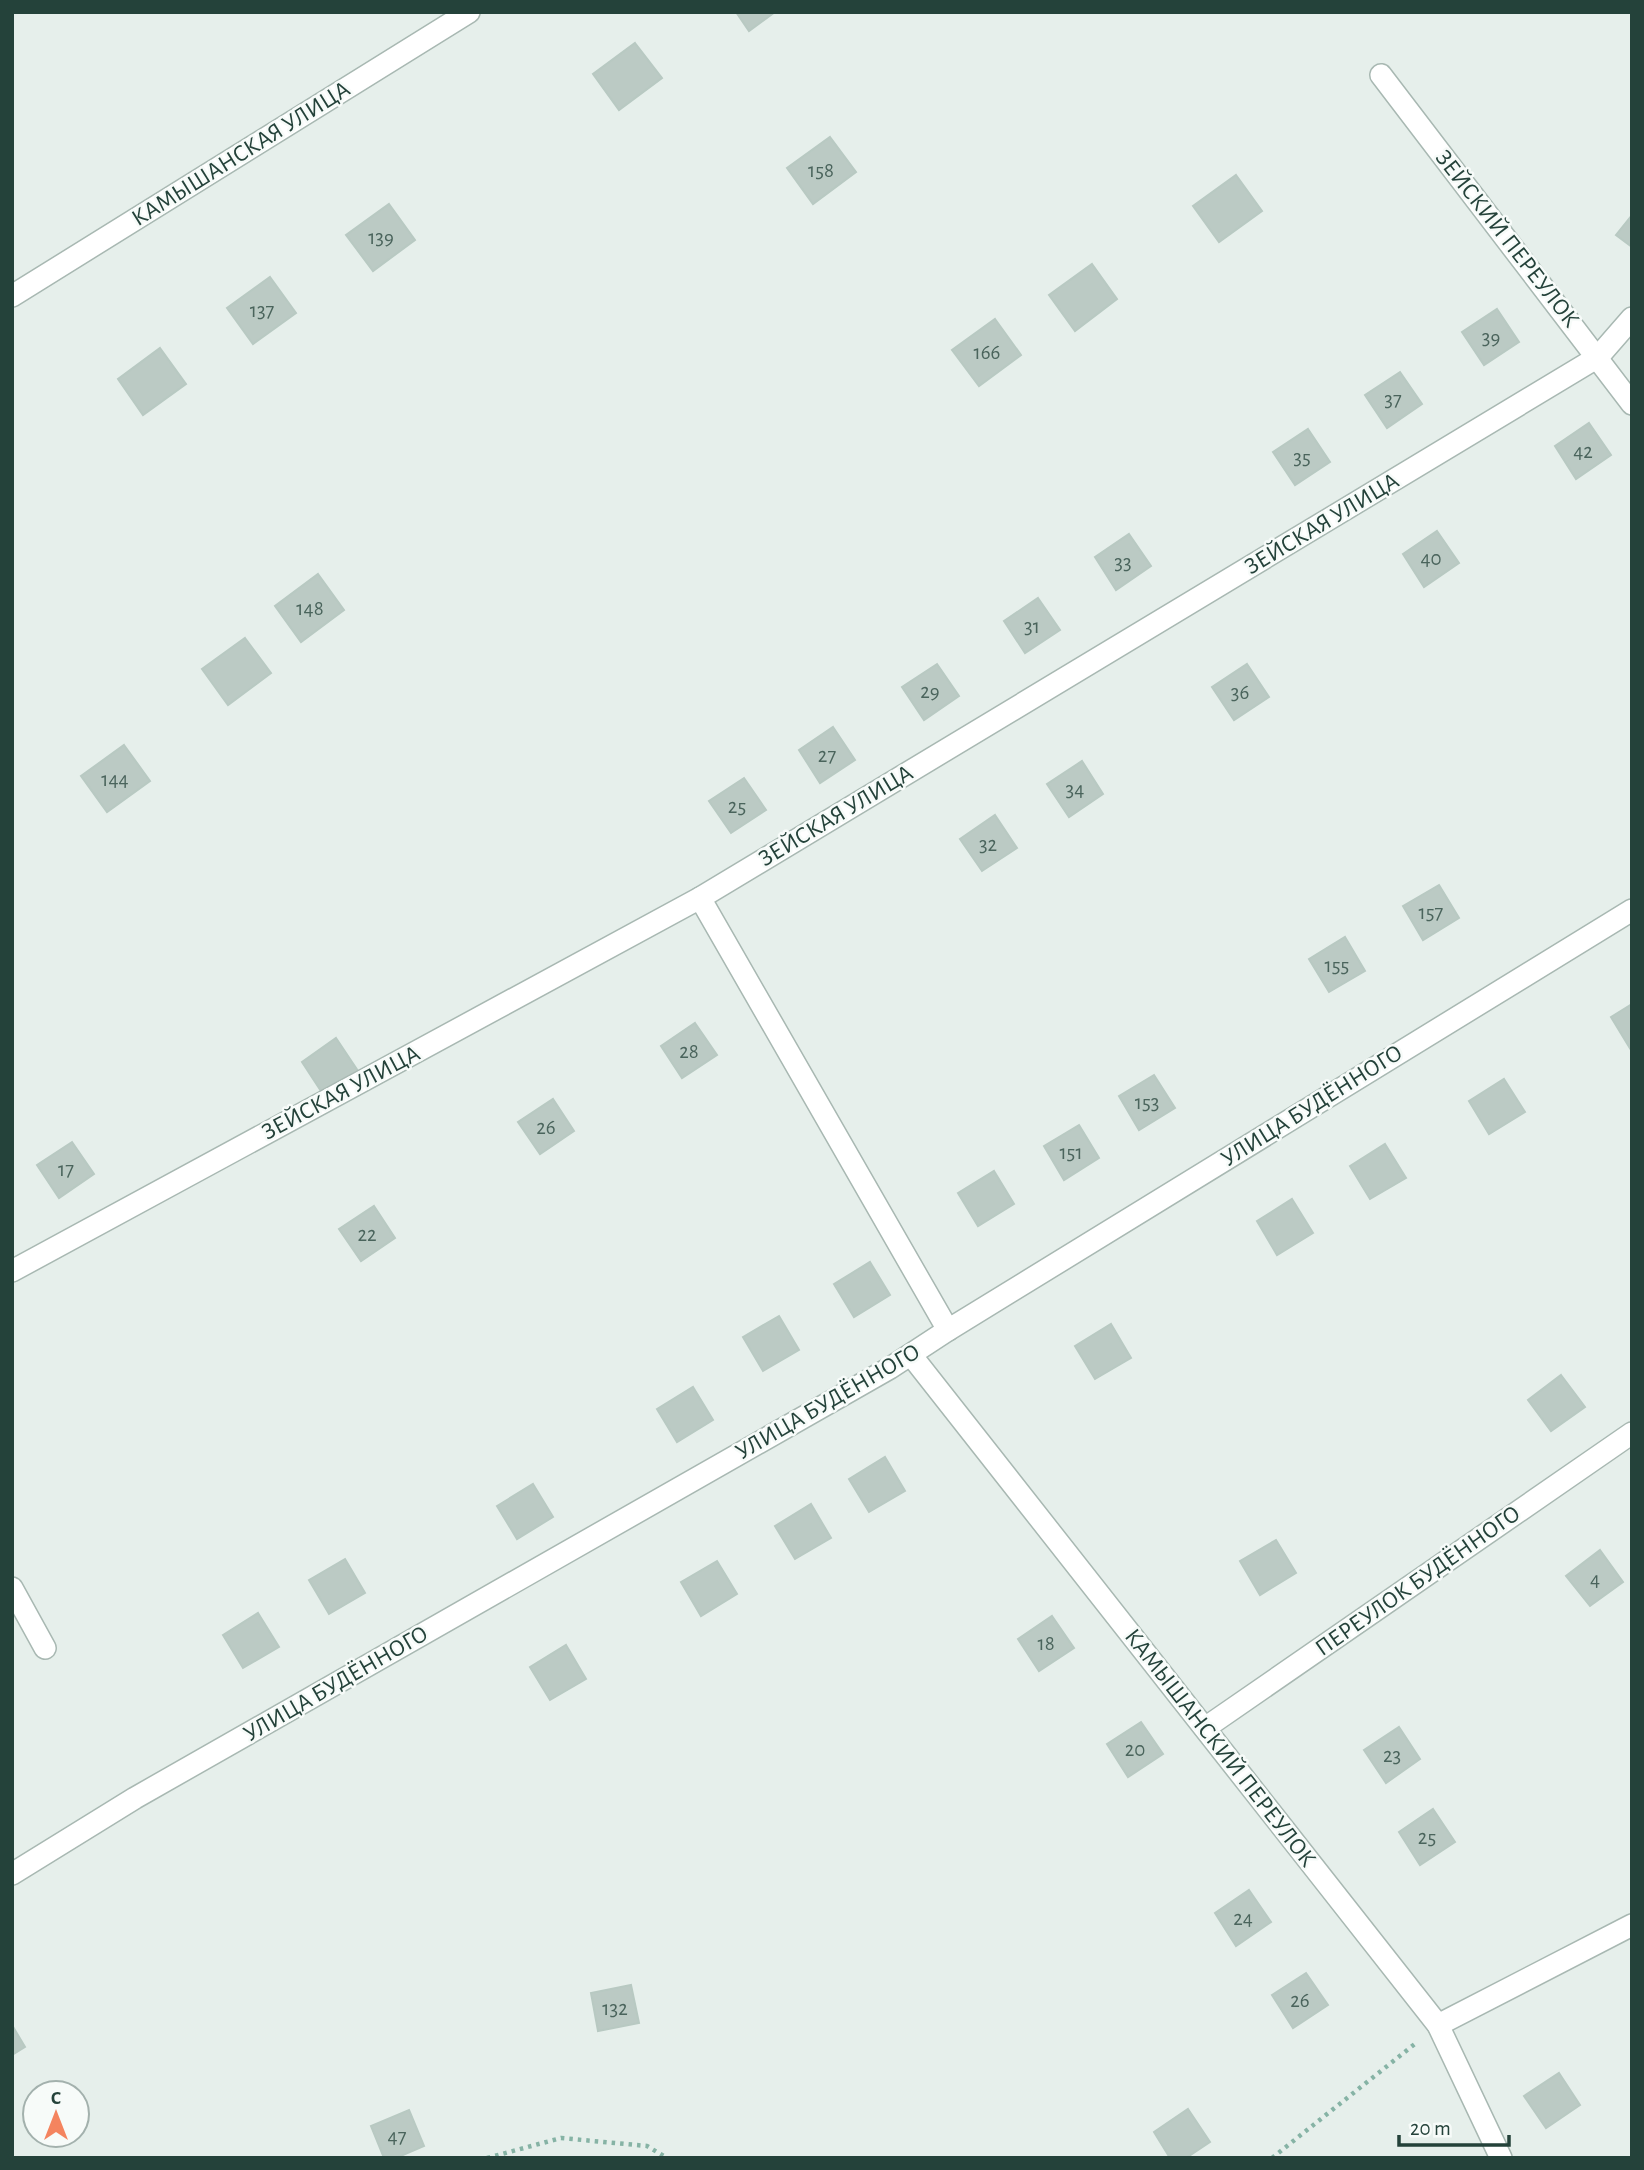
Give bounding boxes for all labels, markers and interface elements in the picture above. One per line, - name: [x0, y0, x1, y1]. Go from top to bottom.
- street label: КАМЫШАНСКАЯ УЛИЦА: [128, 77, 354, 231]
- street label: ЗЕЙСКИЙ ПЕРЕУЛОК: [1431, 146, 1583, 332]
- house number: 158: [808, 160, 834, 181]
- house number: 139: [368, 227, 394, 248]
- house number: 137: [250, 300, 275, 321]
- house number: 39: [1482, 327, 1500, 348]
- house number: 166: [974, 342, 1000, 363]
- house number: 37: [1384, 389, 1402, 410]
- house number: 42: [1573, 441, 1593, 462]
- house number: 35: [1293, 447, 1311, 468]
- street label: ЗЕЙСКАЯ УЛИЦА: [1241, 469, 1403, 579]
- house number: 40: [1420, 548, 1442, 569]
- house number: 33: [1114, 552, 1132, 573]
- house number: 148: [296, 598, 324, 619]
- house number: 31: [1024, 616, 1040, 637]
- house number: 29: [920, 681, 940, 702]
- house number: 36: [1231, 682, 1249, 703]
- house number: 27: [818, 745, 836, 766]
- street label: ЗЕЙСКАЯ УЛИЦА: [755, 761, 917, 871]
- house number: 144: [101, 769, 129, 790]
- house number: 34: [1066, 779, 1084, 800]
- house number: 25: [728, 796, 746, 817]
- house number: 32: [979, 834, 997, 855]
- house number: 157: [1419, 902, 1444, 923]
- house number: 155: [1325, 955, 1349, 976]
- street label: УЛИЦА БУДЁННОГО: [1217, 1040, 1407, 1171]
- street label: ЗЕЙСКАЯ УЛИЦА: [258, 1041, 424, 1145]
- house number: 28: [679, 1041, 699, 1062]
- house number: 153: [1135, 1092, 1159, 1113]
- house number: 26: [536, 1117, 556, 1138]
- house number: 151: [1059, 1142, 1083, 1163]
- house number: 17: [58, 1159, 74, 1180]
- house number: 22: [357, 1224, 377, 1245]
- street label: УЛИЦА БУДЁННОГО: [731, 1339, 924, 1465]
- street label: ПЕРЕУЛОК БУДЁННОГО: [1310, 1500, 1525, 1661]
- house number: 4: [1590, 1569, 1600, 1590]
- street label: УЛИЦА БУДЁННОГО: [239, 1621, 432, 1747]
- street label: КАМЫШАНСКИЙ ПЕРЕУЛОК: [1120, 1624, 1320, 1872]
- house number: 18: [1037, 1633, 1055, 1654]
- house number: 20: [1125, 1739, 1145, 1760]
- house number: 23: [1383, 1745, 1401, 1766]
- house number: 25: [1418, 1827, 1436, 1848]
- house number: 24: [1233, 1908, 1253, 1929]
- house number: 26: [1290, 1990, 1310, 2011]
- house number: 132: [602, 1998, 628, 2019]
- north arrow: [21, 2079, 91, 2149]
- text: С: [51, 2089, 61, 2108]
- scale bar: [1399, 2104, 1509, 2148]
- text: 20 m: [1410, 2118, 1451, 2139]
- house number: 47: [388, 2126, 407, 2147]

